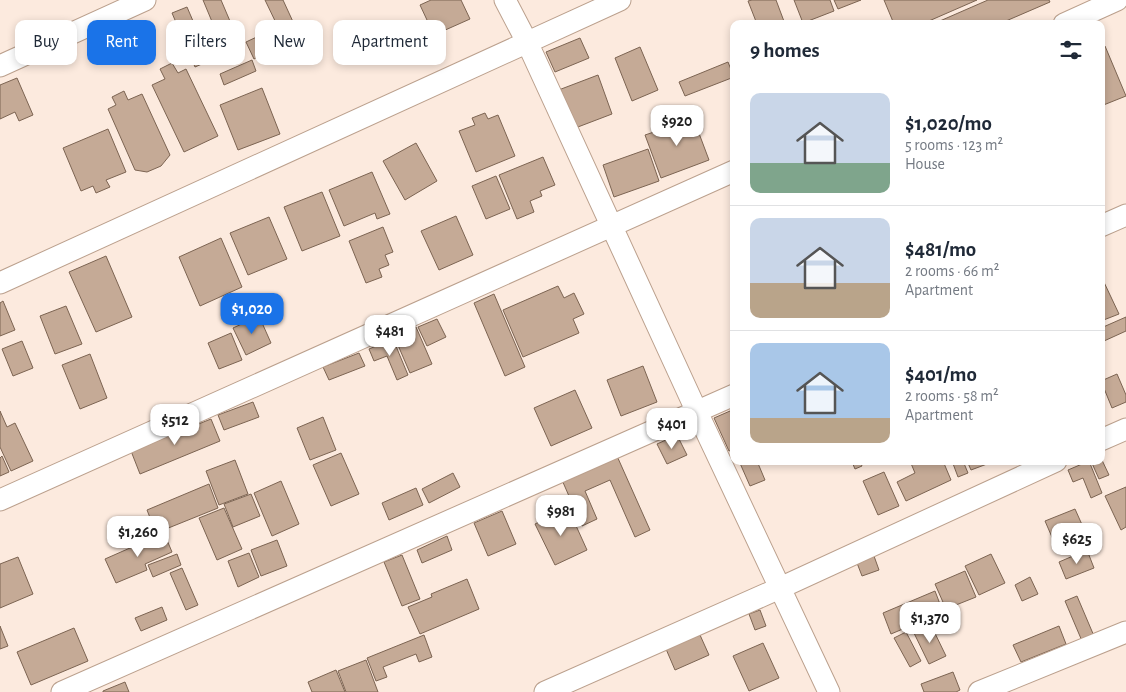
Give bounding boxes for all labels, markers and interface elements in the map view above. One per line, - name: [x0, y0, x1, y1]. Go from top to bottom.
- chip: Buy: [15, 20, 77, 65]
- chip: Rent: [87, 20, 156, 65]
- chip: Filters: [166, 20, 245, 65]
- chip: New: [255, 20, 323, 65]
- chip: Apartment: [333, 20, 446, 65]
- icon: filters: [1057, 36, 1085, 64]
- text: 9 homes: [750, 40, 820, 61]
- pin: $920: [647, 104, 707, 147]
- text: $920: [662, 113, 692, 129]
- icon: home: [790, 113, 850, 173]
- text: $1,020/mo: [905, 113, 992, 134]
- text: 5 rooms · 123 m²: [905, 137, 1003, 153]
- text: House: [905, 156, 945, 172]
- icon: home: [790, 238, 850, 298]
- text: $481/mo: [905, 239, 976, 260]
- text: 2 rooms · 66 m²: [905, 263, 999, 279]
- text: Apartment: [905, 282, 973, 298]
- pin: $1,020: [211, 292, 293, 335]
- text: $1,020: [232, 301, 272, 317]
- pin: $481: [360, 314, 420, 357]
- text: $481: [376, 323, 404, 339]
- icon: home: [790, 363, 850, 423]
- text: $401/mo: [905, 364, 977, 385]
- text: 2 rooms · 58 m²: [905, 388, 999, 404]
- pin: $512: [145, 404, 205, 446]
- text: Apartment: [905, 407, 973, 423]
- pin: $401: [642, 408, 702, 450]
- text: $512: [161, 412, 189, 428]
- text: $401: [657, 416, 687, 432]
- pin: $981: [531, 494, 591, 537]
- text: $981: [547, 503, 575, 519]
- pin: $1,260: [97, 516, 179, 558]
- pin: $625: [1047, 522, 1107, 565]
- text: $1,260: [118, 524, 158, 540]
- text: $625: [1062, 531, 1092, 547]
- pin: $1,370: [889, 602, 971, 644]
- text: $1,370: [911, 610, 949, 626]

